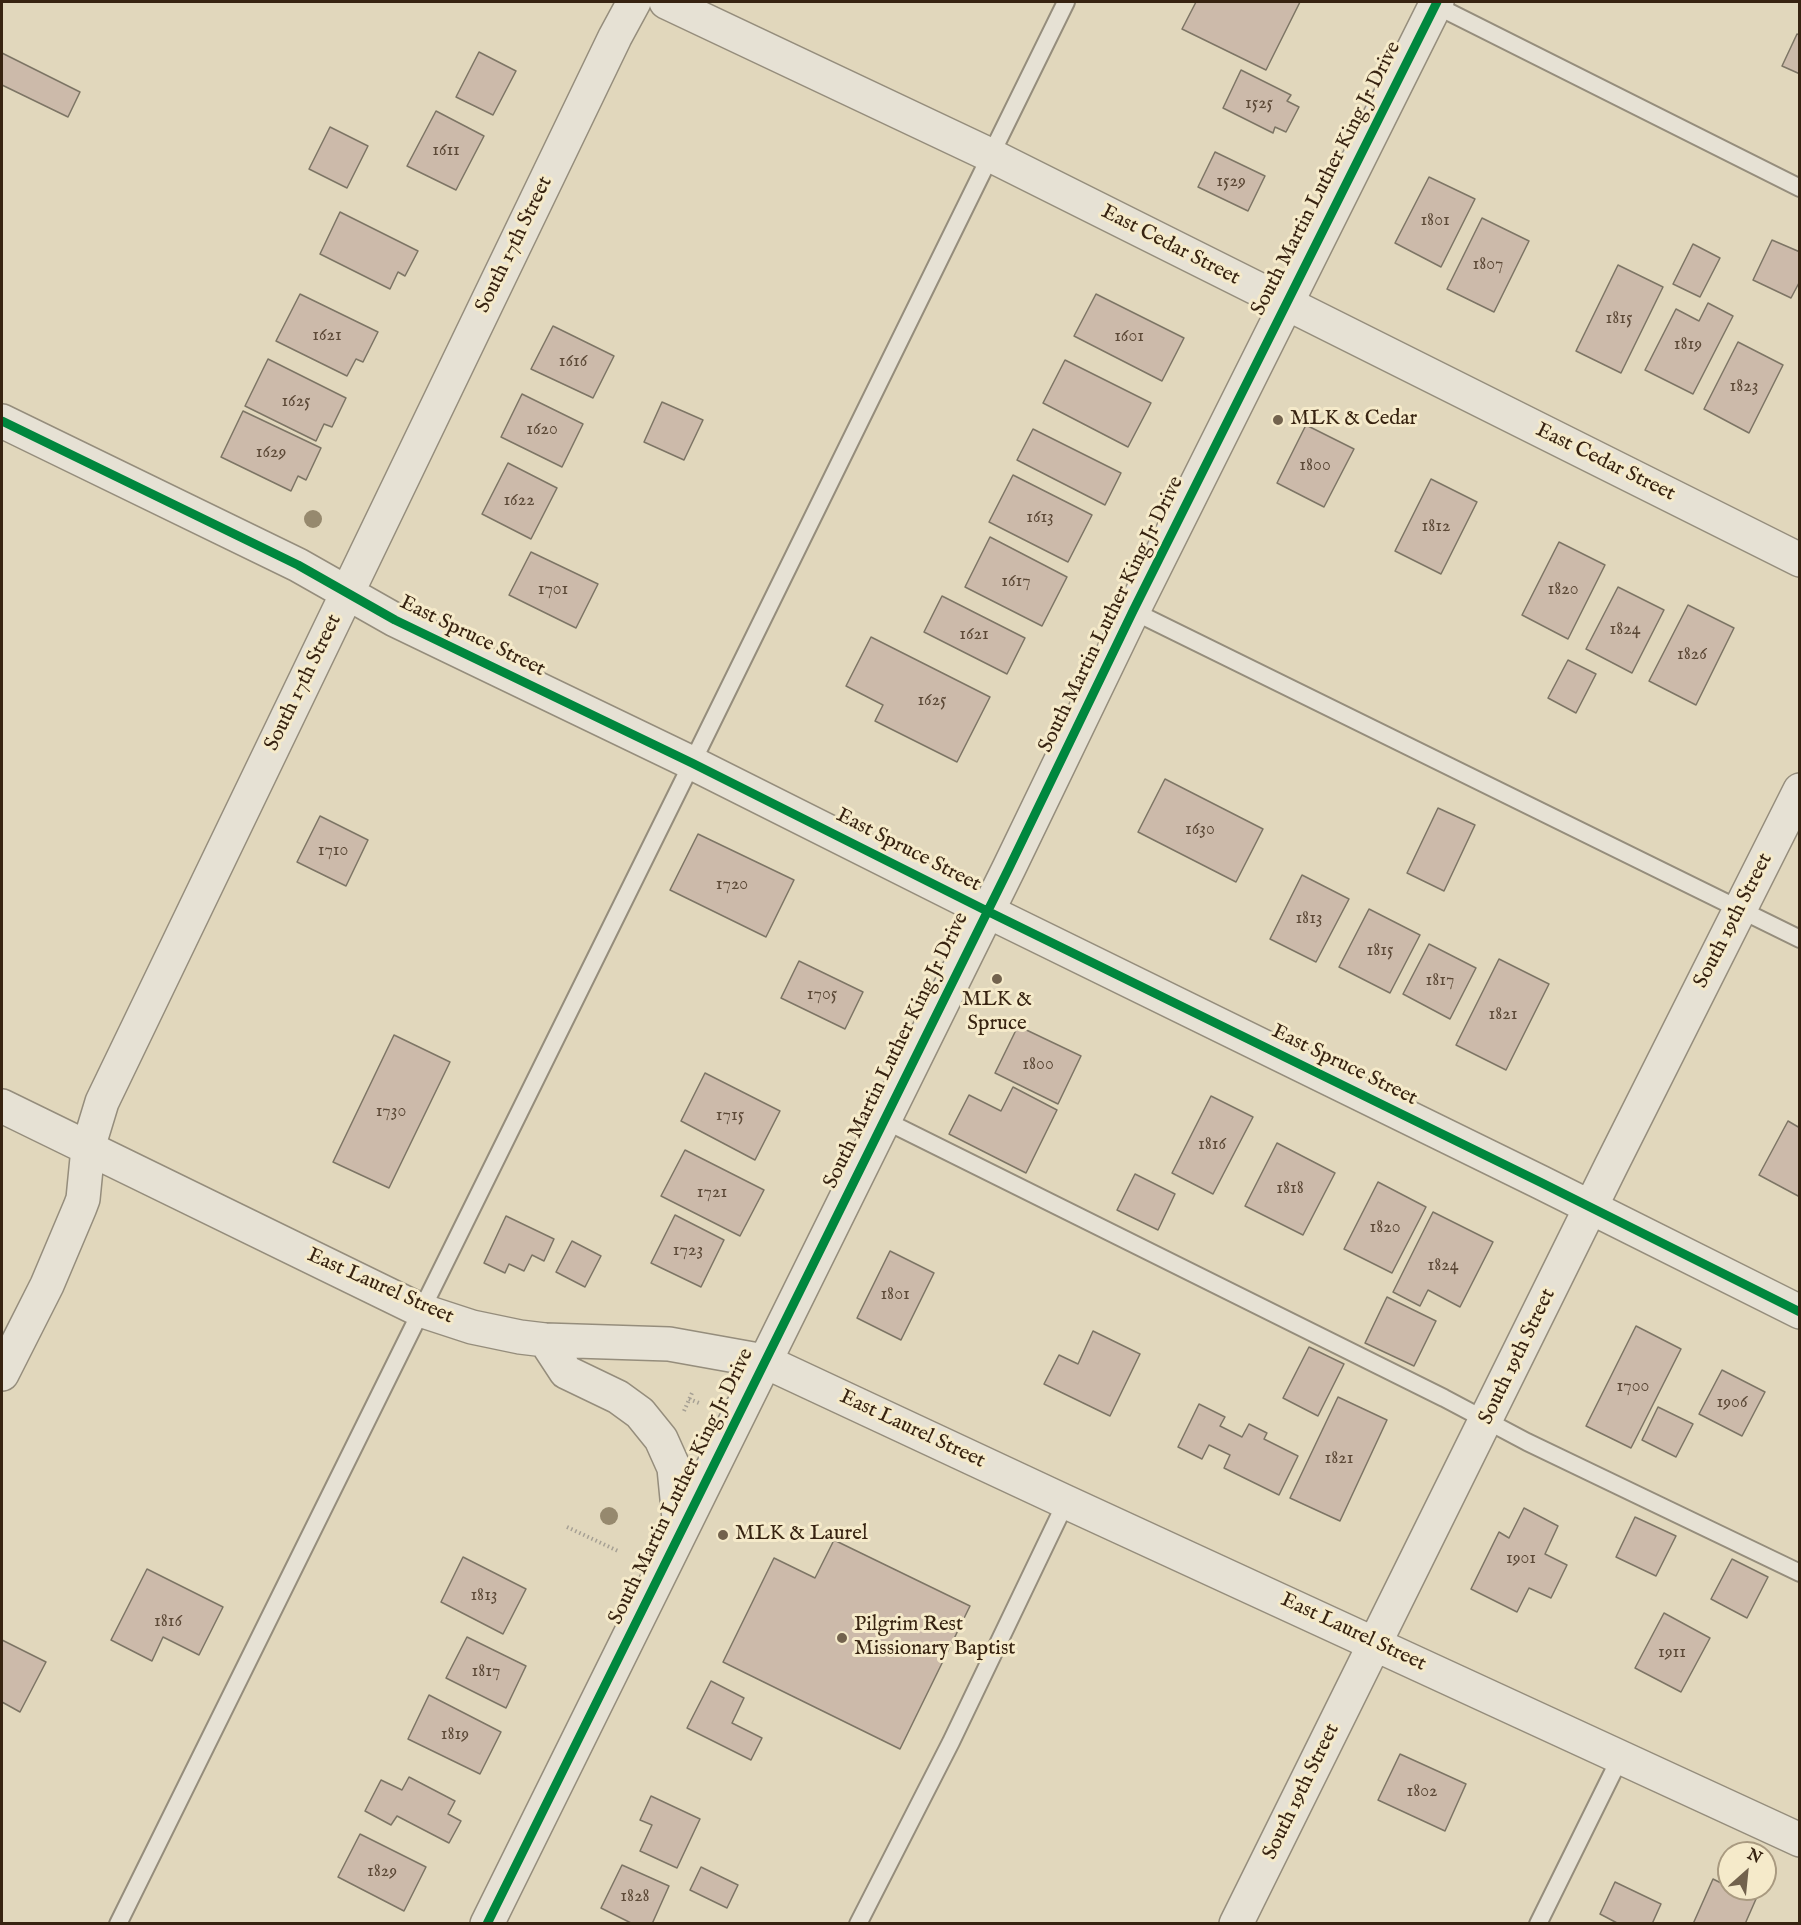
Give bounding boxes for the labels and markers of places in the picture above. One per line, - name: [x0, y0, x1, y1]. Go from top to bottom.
- place label: MLK & Cedar: [1290, 407, 1417, 433]
- marker: MLK & Cedar: [1271, 413, 1285, 427]
- marker: MLK & Spruce: [990, 972, 1004, 986]
- place label: MLK & Spruce: [962, 988, 1032, 1038]
- place label: MLK & Laurel: [735, 1522, 868, 1548]
- marker: MLK & Laurel: [716, 1528, 730, 1542]
- place label: Pilgrim Rest Missionary Baptist: [854, 1613, 1016, 1663]
- marker: Pilgrim Rest Missionary Baptist: [835, 1631, 849, 1645]

